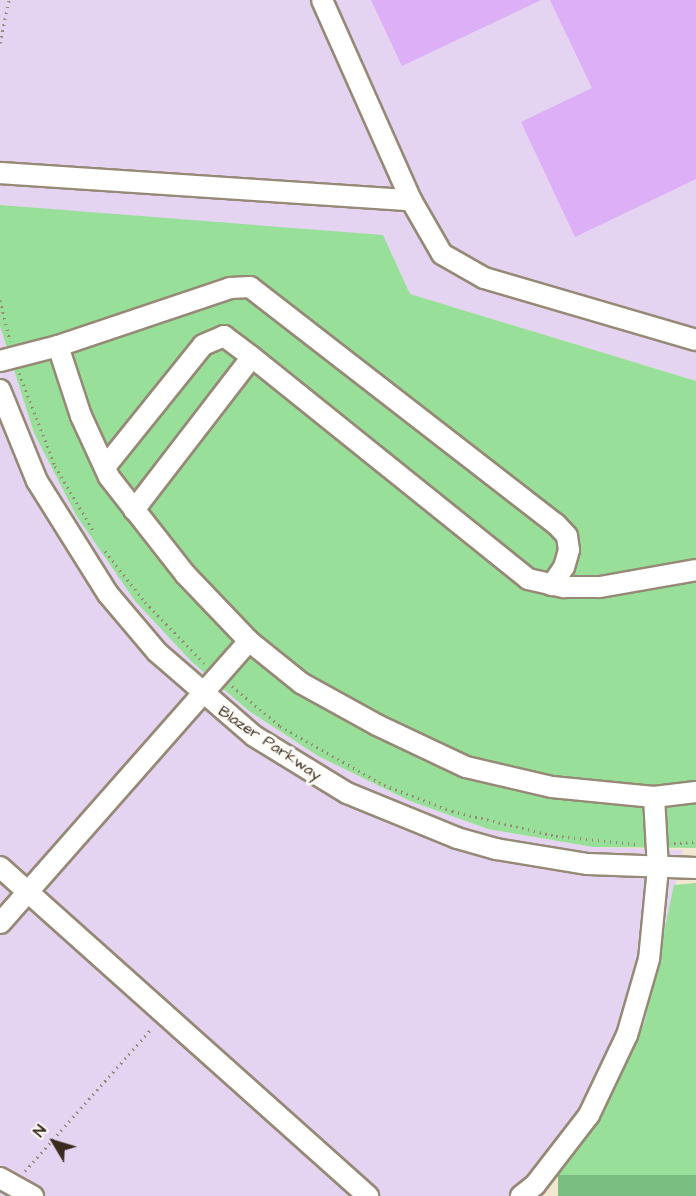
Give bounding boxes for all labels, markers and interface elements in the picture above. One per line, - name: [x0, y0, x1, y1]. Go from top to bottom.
- street label: Blazer Parkway: [215, 701, 325, 785]
- north arrow: [24, 1112, 84, 1172]
- text: N: [28, 1120, 52, 1142]

